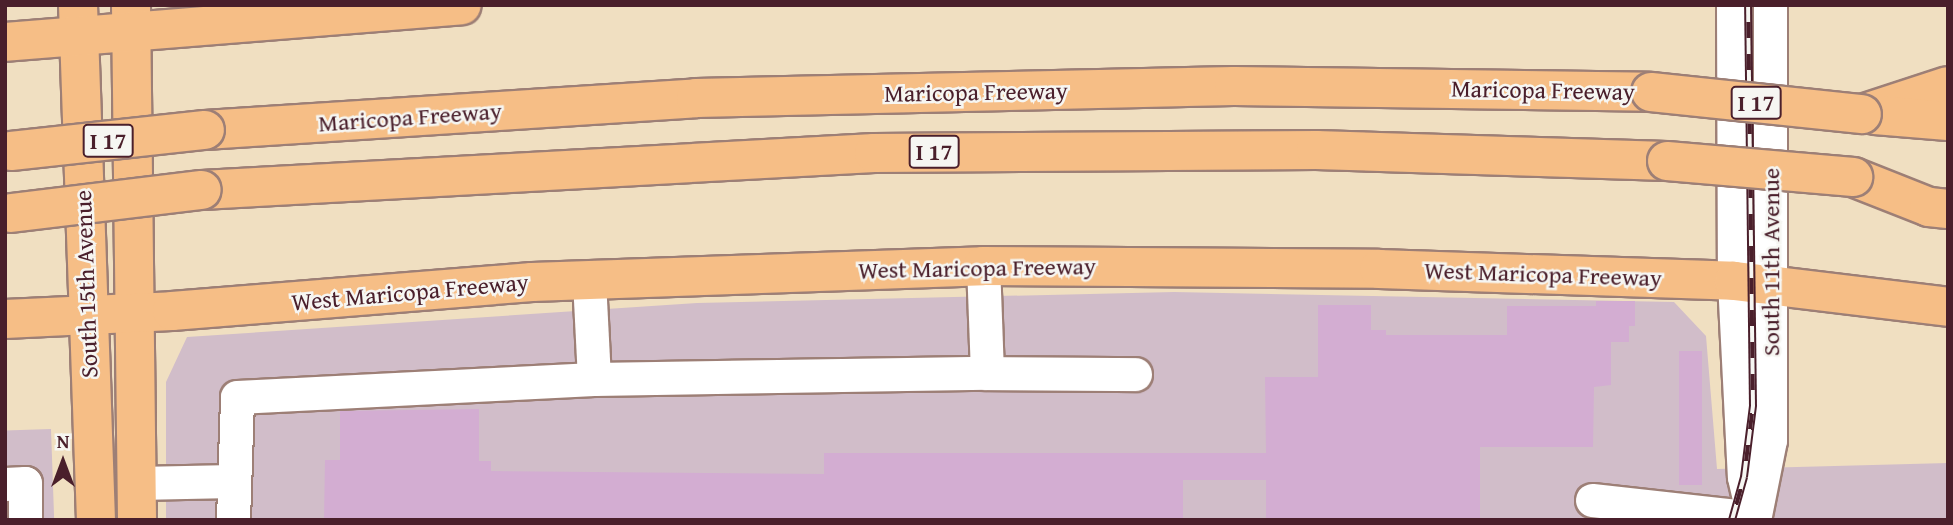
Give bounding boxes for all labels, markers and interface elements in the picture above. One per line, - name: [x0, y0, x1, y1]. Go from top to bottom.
- street label: Maricopa Freeway: [1451, 74, 1635, 106]
- street label: Maricopa Freeway: [884, 76, 1068, 108]
- road number: I 17: [1730, 83, 1782, 122]
- street label: Maricopa Freeway: [317, 96, 503, 138]
- road number: I 17: [82, 122, 134, 160]
- road number: I 17: [908, 132, 960, 172]
- street label: South 11th Avenue: [1757, 168, 1785, 356]
- street label: South 15th Avenue: [68, 189, 104, 379]
- street label: West Maricopa Freeway: [858, 252, 1096, 284]
- street label: West Maricopa Freeway: [1424, 255, 1662, 293]
- street label: West Maricopa Freeway: [290, 267, 530, 317]
- north arrow: [28, 427, 98, 497]
- text: N: [57, 427, 69, 455]

